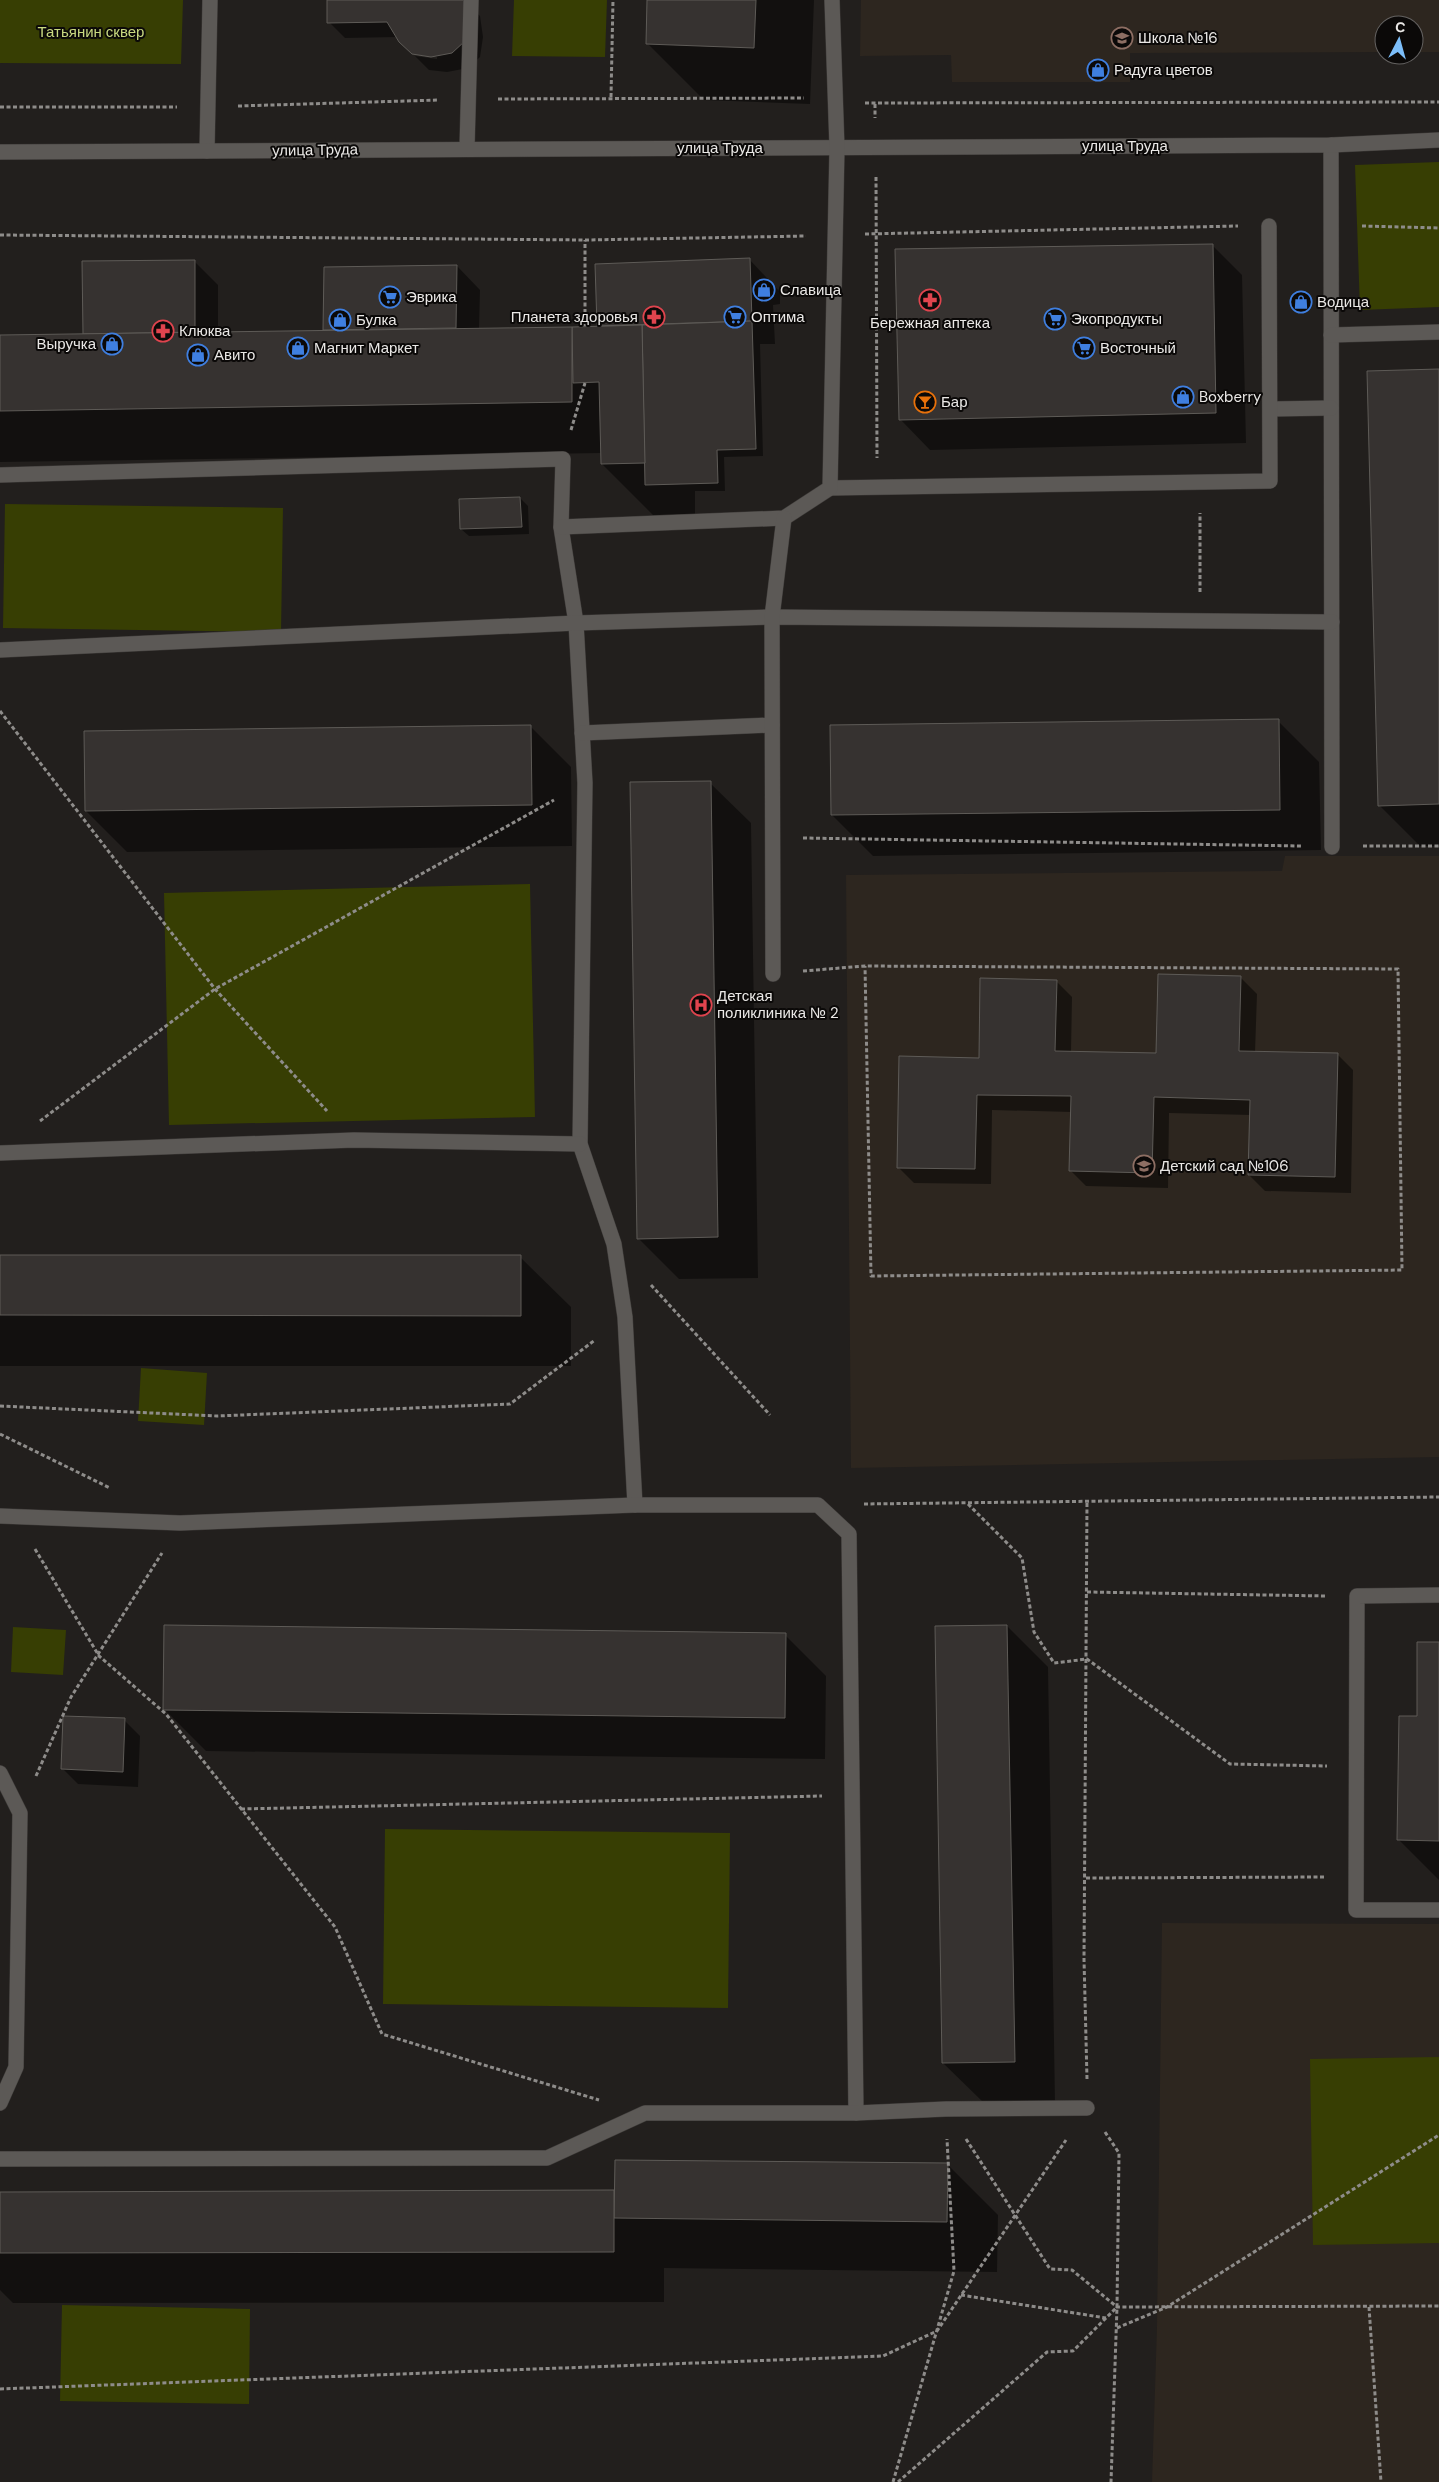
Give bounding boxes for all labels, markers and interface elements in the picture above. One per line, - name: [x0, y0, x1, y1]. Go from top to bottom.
- north arrow: [1374, 15, 1424, 65]
- text: С: [1394, 18, 1406, 37]
- park label: Татьянин сквер: [38, 22, 144, 42]
- school or university icon: Школа №16: [1110, 26, 1134, 50]
- place label: Школа №16: [1138, 28, 1218, 48]
- shop icon: Радуга цветов: [1086, 58, 1110, 82]
- place label: Радуга цветов: [1114, 60, 1213, 80]
- street label: улица Труда: [1082, 136, 1169, 156]
- street label: улица Труда: [677, 138, 764, 158]
- street label: улица Труда: [272, 139, 359, 161]
- shop icon: Славица: [752, 278, 776, 302]
- place label: Славица: [780, 280, 842, 300]
- supermarket icon: Эврика: [378, 285, 402, 309]
- place label: Эврика: [406, 287, 457, 307]
- pharmacy icon: Бережная аптека: [918, 288, 942, 312]
- shop icon: Водица: [1289, 290, 1313, 314]
- place label: Водица: [1317, 292, 1370, 312]
- pharmacy icon: Планета здоровья: [642, 305, 666, 329]
- supermarket icon: Оптима: [723, 305, 747, 329]
- place label: Планета здоровья: [511, 307, 638, 327]
- place label: Оптима: [751, 307, 805, 327]
- supermarket icon: Экопродукты: [1043, 307, 1067, 331]
- shop icon: Булка: [328, 308, 352, 332]
- place label: Экопродукты: [1071, 309, 1162, 329]
- place label: Булка: [356, 310, 397, 330]
- place label: Бережная аптека: [870, 313, 991, 333]
- pharmacy icon: Клюква: [151, 319, 175, 343]
- place label: Клюква: [179, 321, 231, 341]
- shop icon: Выручка: [100, 332, 124, 356]
- place label: Выручка: [36, 334, 97, 354]
- shop icon: Магнит Маркет: [286, 336, 310, 360]
- supermarket icon: Восточный: [1072, 336, 1096, 360]
- place label: Магнит Маркет: [314, 338, 419, 358]
- place label: Восточный: [1100, 338, 1176, 358]
- shop icon: Авито: [186, 343, 210, 367]
- place label: Авито: [214, 345, 255, 365]
- shop icon: Boxberry: [1171, 385, 1195, 409]
- place label: Boxberry: [1199, 387, 1262, 407]
- bar icon: Бар: [913, 390, 937, 414]
- place label: Бар: [941, 392, 968, 412]
- place label: Детская поликлиника № 2: [717, 986, 839, 1023]
- hospital icon: Детская поликлиника № 2: [689, 993, 713, 1017]
- school or university icon: Детский сад №106: [1132, 1154, 1156, 1178]
- place label: Детский сад №106: [1160, 1156, 1289, 1176]

